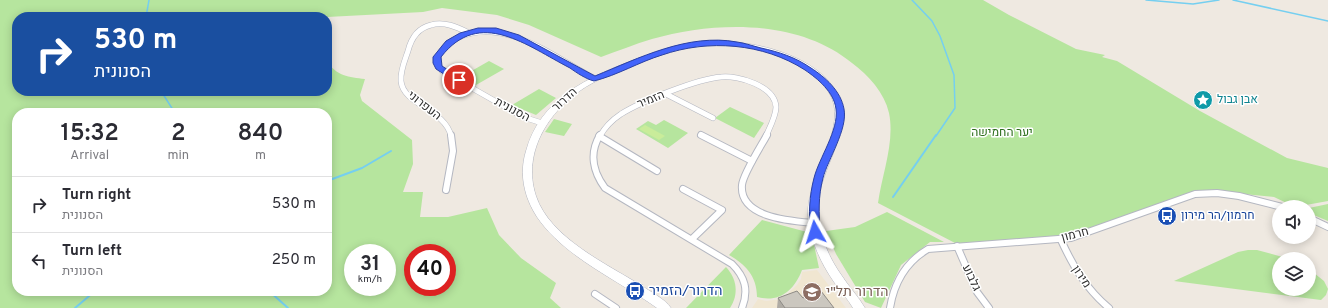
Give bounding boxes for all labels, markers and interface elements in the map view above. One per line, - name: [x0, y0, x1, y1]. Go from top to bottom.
- text: 530 m: [94, 23, 177, 59]
- icon: right: [28, 28, 80, 80]
- text: הסנונית: [94, 61, 151, 84]
- pin: [442, 63, 476, 97]
- icon: arrive: [448, 69, 470, 91]
- street label: הדרור: [549, 84, 581, 116]
- street label: הזמיר: [635, 87, 667, 113]
- street label: העפרוני: [404, 88, 444, 124]
- place icon: אבן גבול: [1192, 89, 1214, 111]
- place label: אבן גבול: [1217, 92, 1258, 108]
- street label: הסנונית: [491, 94, 533, 126]
- text: 15:32: [61, 119, 119, 149]
- text: 2: [171, 119, 186, 149]
- text: 840: [238, 119, 283, 149]
- park label: יער החמישה: [971, 125, 1033, 141]
- text: Arrival: [70, 148, 109, 164]
- text: min: [167, 148, 189, 164]
- text: m: [255, 148, 266, 164]
- text: Turn right: [62, 186, 131, 205]
- icon: right: [28, 194, 50, 216]
- text: 530 m: [272, 195, 316, 214]
- map controls: [1272, 200, 1316, 296]
- button: sound: [1272, 200, 1316, 244]
- bus stop icon: חרמון/הר מירון: [1156, 205, 1178, 227]
- text: הסנונית: [62, 208, 103, 224]
- place label: חרמון/הר מירון: [1181, 208, 1255, 224]
- position arrow: [794, 211, 836, 253]
- street label: חרמון: [1060, 224, 1090, 246]
- text: Turn left: [62, 242, 122, 261]
- speed limit sign: 40: [404, 244, 456, 296]
- icon: left: [28, 250, 50, 272]
- text: 250 m: [272, 251, 316, 270]
- text: 31: [360, 252, 380, 278]
- button: layers: [1272, 252, 1316, 296]
- street label: גלבוע: [958, 262, 984, 294]
- street label: מירון: [1068, 263, 1094, 291]
- text: הסנונית: [62, 264, 103, 280]
- text: km/h: [358, 273, 382, 286]
- bus stop icon: הדרור/הזמיר: [624, 280, 646, 302]
- school or university icon: הדרור תל"י: [801, 281, 823, 303]
- place label: הדרור/הזמיר: [649, 283, 722, 300]
- place label: הדרור תל"י: [826, 284, 889, 301]

